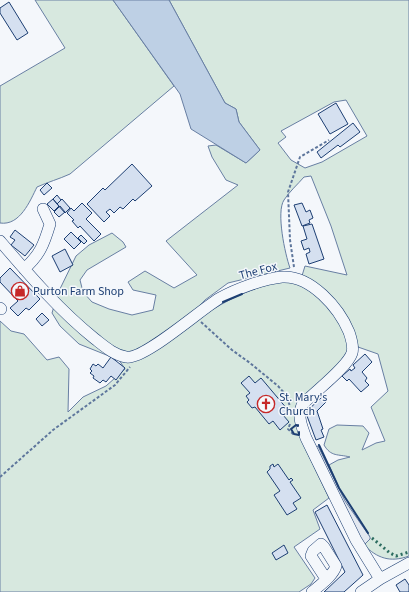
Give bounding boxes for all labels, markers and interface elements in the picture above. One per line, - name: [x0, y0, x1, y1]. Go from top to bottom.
- street label: The Fox: [237, 258, 280, 284]
- shop icon: Purton Farm Shop: [10, 281, 30, 301]
- place label: Purton Farm Shop: [33, 283, 124, 300]
- place label: St. Mary's Church: [279, 389, 327, 420]
- church icon: St. Mary's Church: [256, 394, 276, 414]

